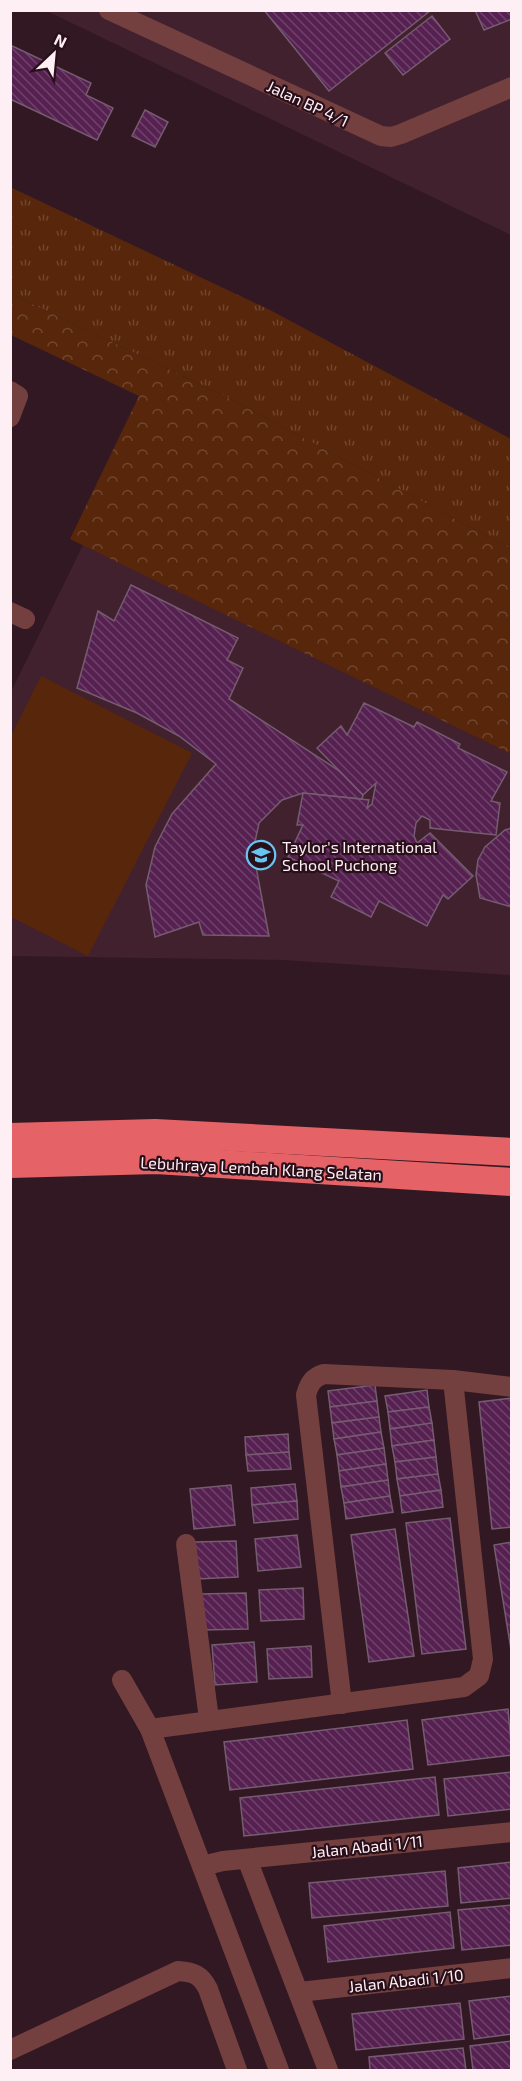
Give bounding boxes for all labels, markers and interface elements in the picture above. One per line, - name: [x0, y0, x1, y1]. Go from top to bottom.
- north arrow: [24, 24, 84, 84]
- text: N: [51, 29, 70, 51]
- street label: Jalan BP 4/1: [264, 76, 352, 130]
- place label: Taylor's International School Puchong: [282, 837, 437, 874]
- school or university icon: Taylor's International School Puchong: [245, 839, 277, 871]
- street label: Lebuhraya Lembah Klang Selatan: [140, 1152, 382, 1184]
- street label: Jalan Abadi 1/11: [310, 1831, 424, 1861]
- street label: Jalan Abadi 1/10: [348, 1965, 464, 1995]

